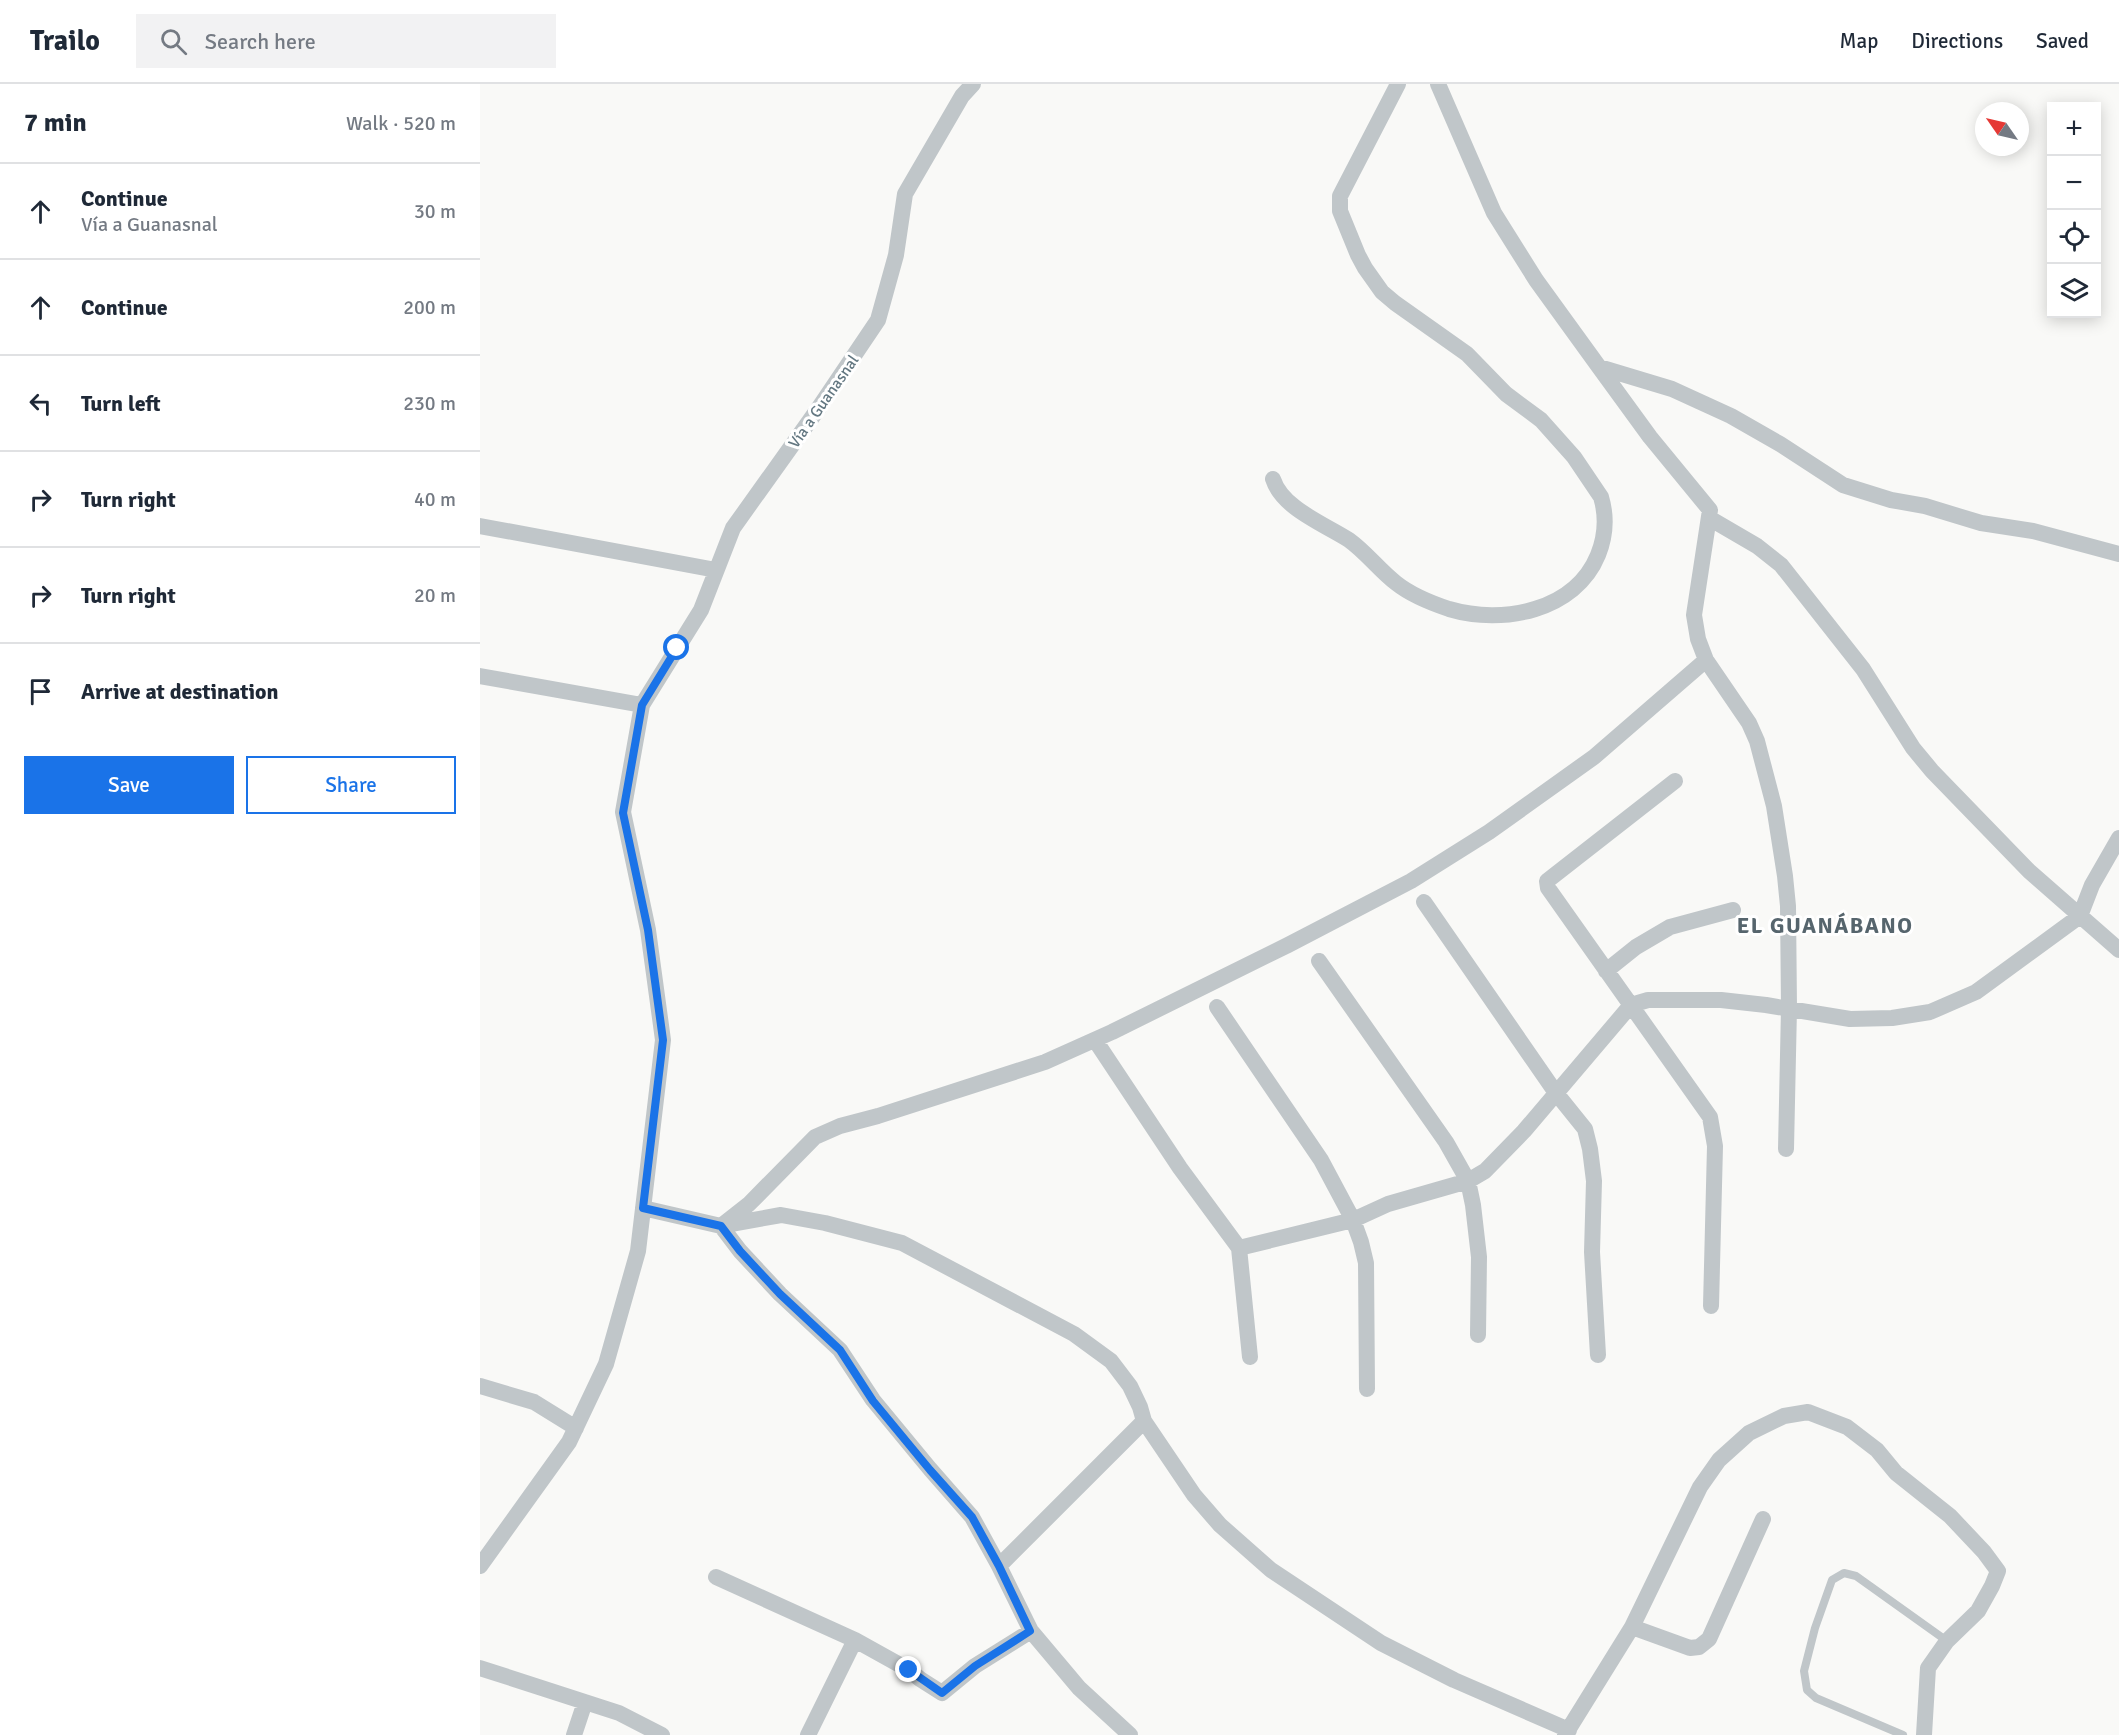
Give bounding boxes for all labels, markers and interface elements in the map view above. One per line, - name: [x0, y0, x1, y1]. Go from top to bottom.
- search box: [136, 14, 556, 68]
- text: Trailo: [30, 24, 100, 58]
- icon: search: [157, 25, 190, 58]
- text: Search here: [205, 28, 316, 55]
- text: Map: [1840, 28, 1878, 54]
- text: Directions: [1911, 28, 2003, 54]
- text: Saved: [2036, 28, 2089, 54]
- north arrow: [1975, 102, 2029, 156]
- map controls: [2047, 102, 2101, 318]
- button: +: [2047, 102, 2101, 156]
- text: 7 min: [24, 107, 87, 139]
- text: Walk · 520 m: [346, 111, 456, 136]
- button: −: [2047, 156, 2101, 210]
- text: Continue: [81, 185, 168, 212]
- icon: ahead: [24, 195, 57, 228]
- text: 30 m: [414, 199, 456, 224]
- button: locate: [2047, 210, 2101, 264]
- text: Vía a Guanasnal: [81, 212, 218, 237]
- button: layers: [2047, 264, 2101, 318]
- icon: ahead: [24, 291, 57, 324]
- text: Continue: [81, 294, 168, 321]
- text: 200 m: [403, 295, 456, 320]
- street label: Vía a Guanasnal: [784, 351, 864, 452]
- icon: left: [24, 387, 57, 420]
- text: Turn left: [81, 390, 161, 417]
- text: 230 m: [403, 391, 456, 416]
- icon: right: [24, 483, 57, 516]
- text: Turn right: [81, 486, 176, 513]
- text: 40 m: [414, 487, 456, 512]
- icon: right: [24, 579, 57, 612]
- text: Turn right: [81, 582, 176, 609]
- text: 20 m: [414, 583, 456, 608]
- route start: [663, 634, 689, 660]
- icon: arrive: [24, 675, 57, 708]
- text: Arrive at destination: [81, 678, 278, 705]
- button: Save: [24, 756, 234, 814]
- button: Share: [246, 756, 456, 814]
- district label: EL GUANÁBANO: [1737, 912, 1913, 939]
- route end: [895, 1656, 921, 1682]

